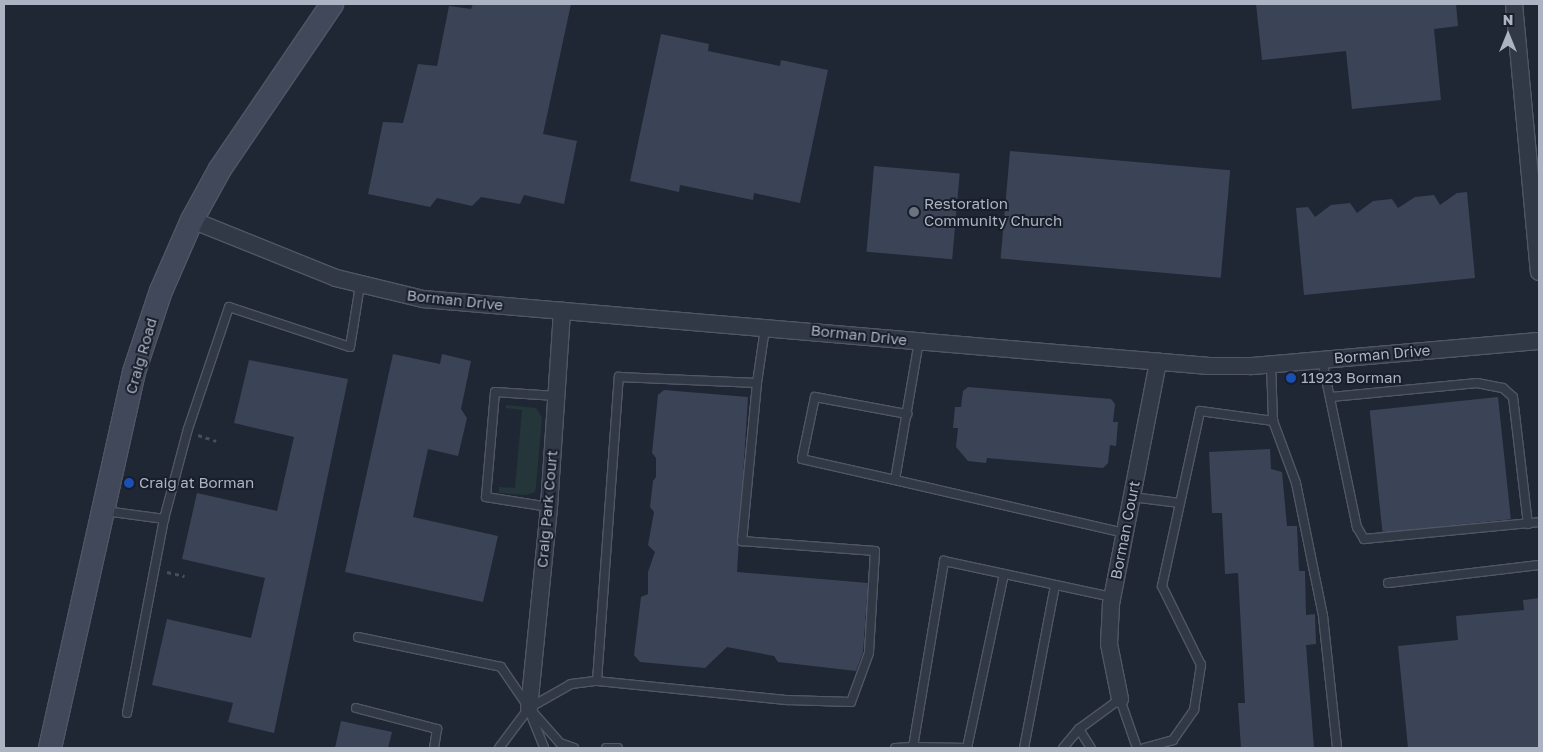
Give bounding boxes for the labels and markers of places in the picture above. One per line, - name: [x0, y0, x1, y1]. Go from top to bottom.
- place label: Restoration Community Church: [924, 194, 1062, 229]
- marker: Restoration Community Church: [908, 206, 920, 218]
- place label: 11923 Borman: [1301, 369, 1402, 387]
- marker: 11923 Borman: [1285, 372, 1297, 384]
- place label: Craig at Borman: [139, 474, 254, 492]
- marker: Craig at Borman: [123, 477, 135, 489]

